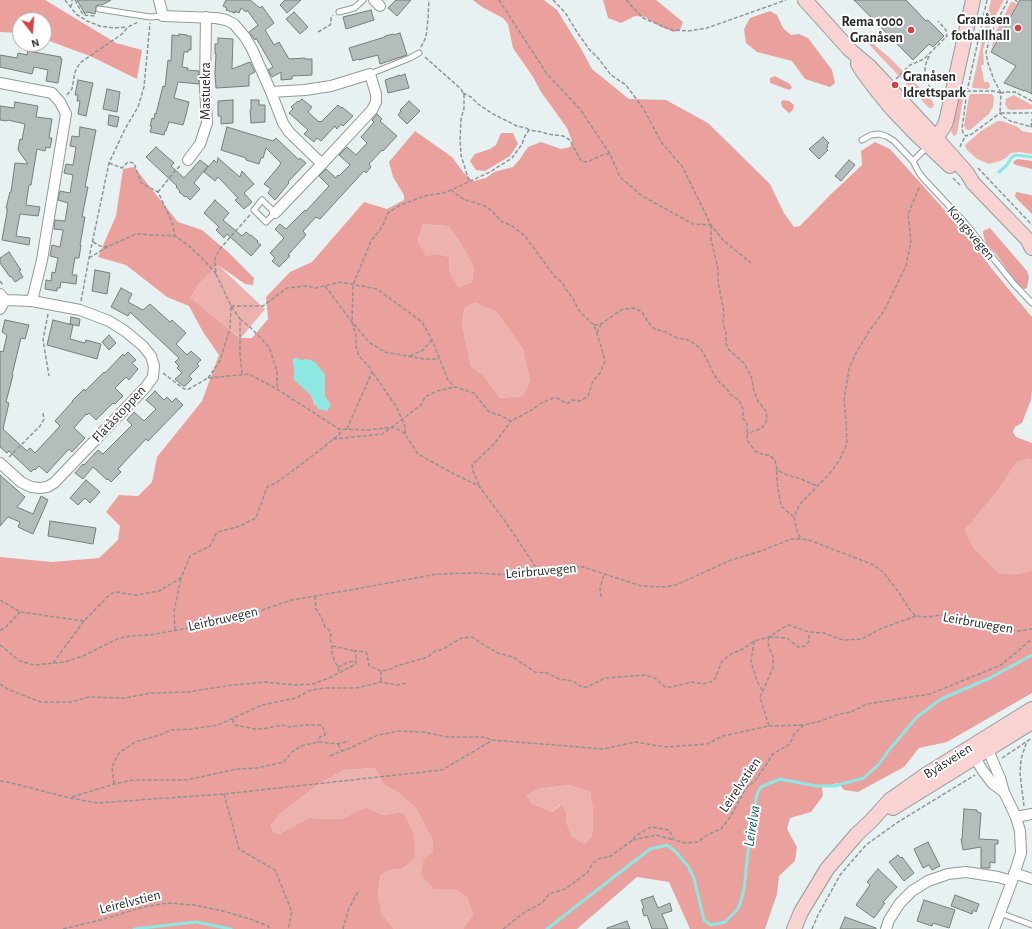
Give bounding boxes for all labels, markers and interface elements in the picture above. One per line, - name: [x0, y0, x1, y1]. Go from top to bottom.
- north arrow: [12, 12, 52, 52]
- place label: Granåsen fotballhall: [951, 12, 1010, 44]
- place label: Rema 1000 Granåsen: [842, 14, 903, 46]
- marker: Granåsen fotballhall: [1013, 23, 1023, 33]
- marker: Rema 1000 Granåsen: [906, 25, 916, 35]
- text: N: [30, 37, 41, 49]
- street label: Mastuekra: [198, 62, 214, 120]
- place label: Granåsen Idrettspark: [903, 69, 966, 102]
- marker: Granåsen Idrettspark: [890, 80, 900, 90]
- street label: Kongsvegen: [943, 202, 999, 264]
- street label: Flatåstoppen: [89, 382, 149, 446]
- street label: Leirbruvegen: [505, 560, 577, 582]
- street label: Leirbruvegen: [186, 603, 260, 635]
- street label: Leirbruvegen: [942, 609, 1014, 637]
- street label: Byåsveien: [921, 740, 975, 782]
- street label: Leirelvstien: [716, 754, 764, 816]
- water label: Leirelva: [740, 804, 764, 848]
- street label: Leirelvstien: [98, 886, 162, 918]

